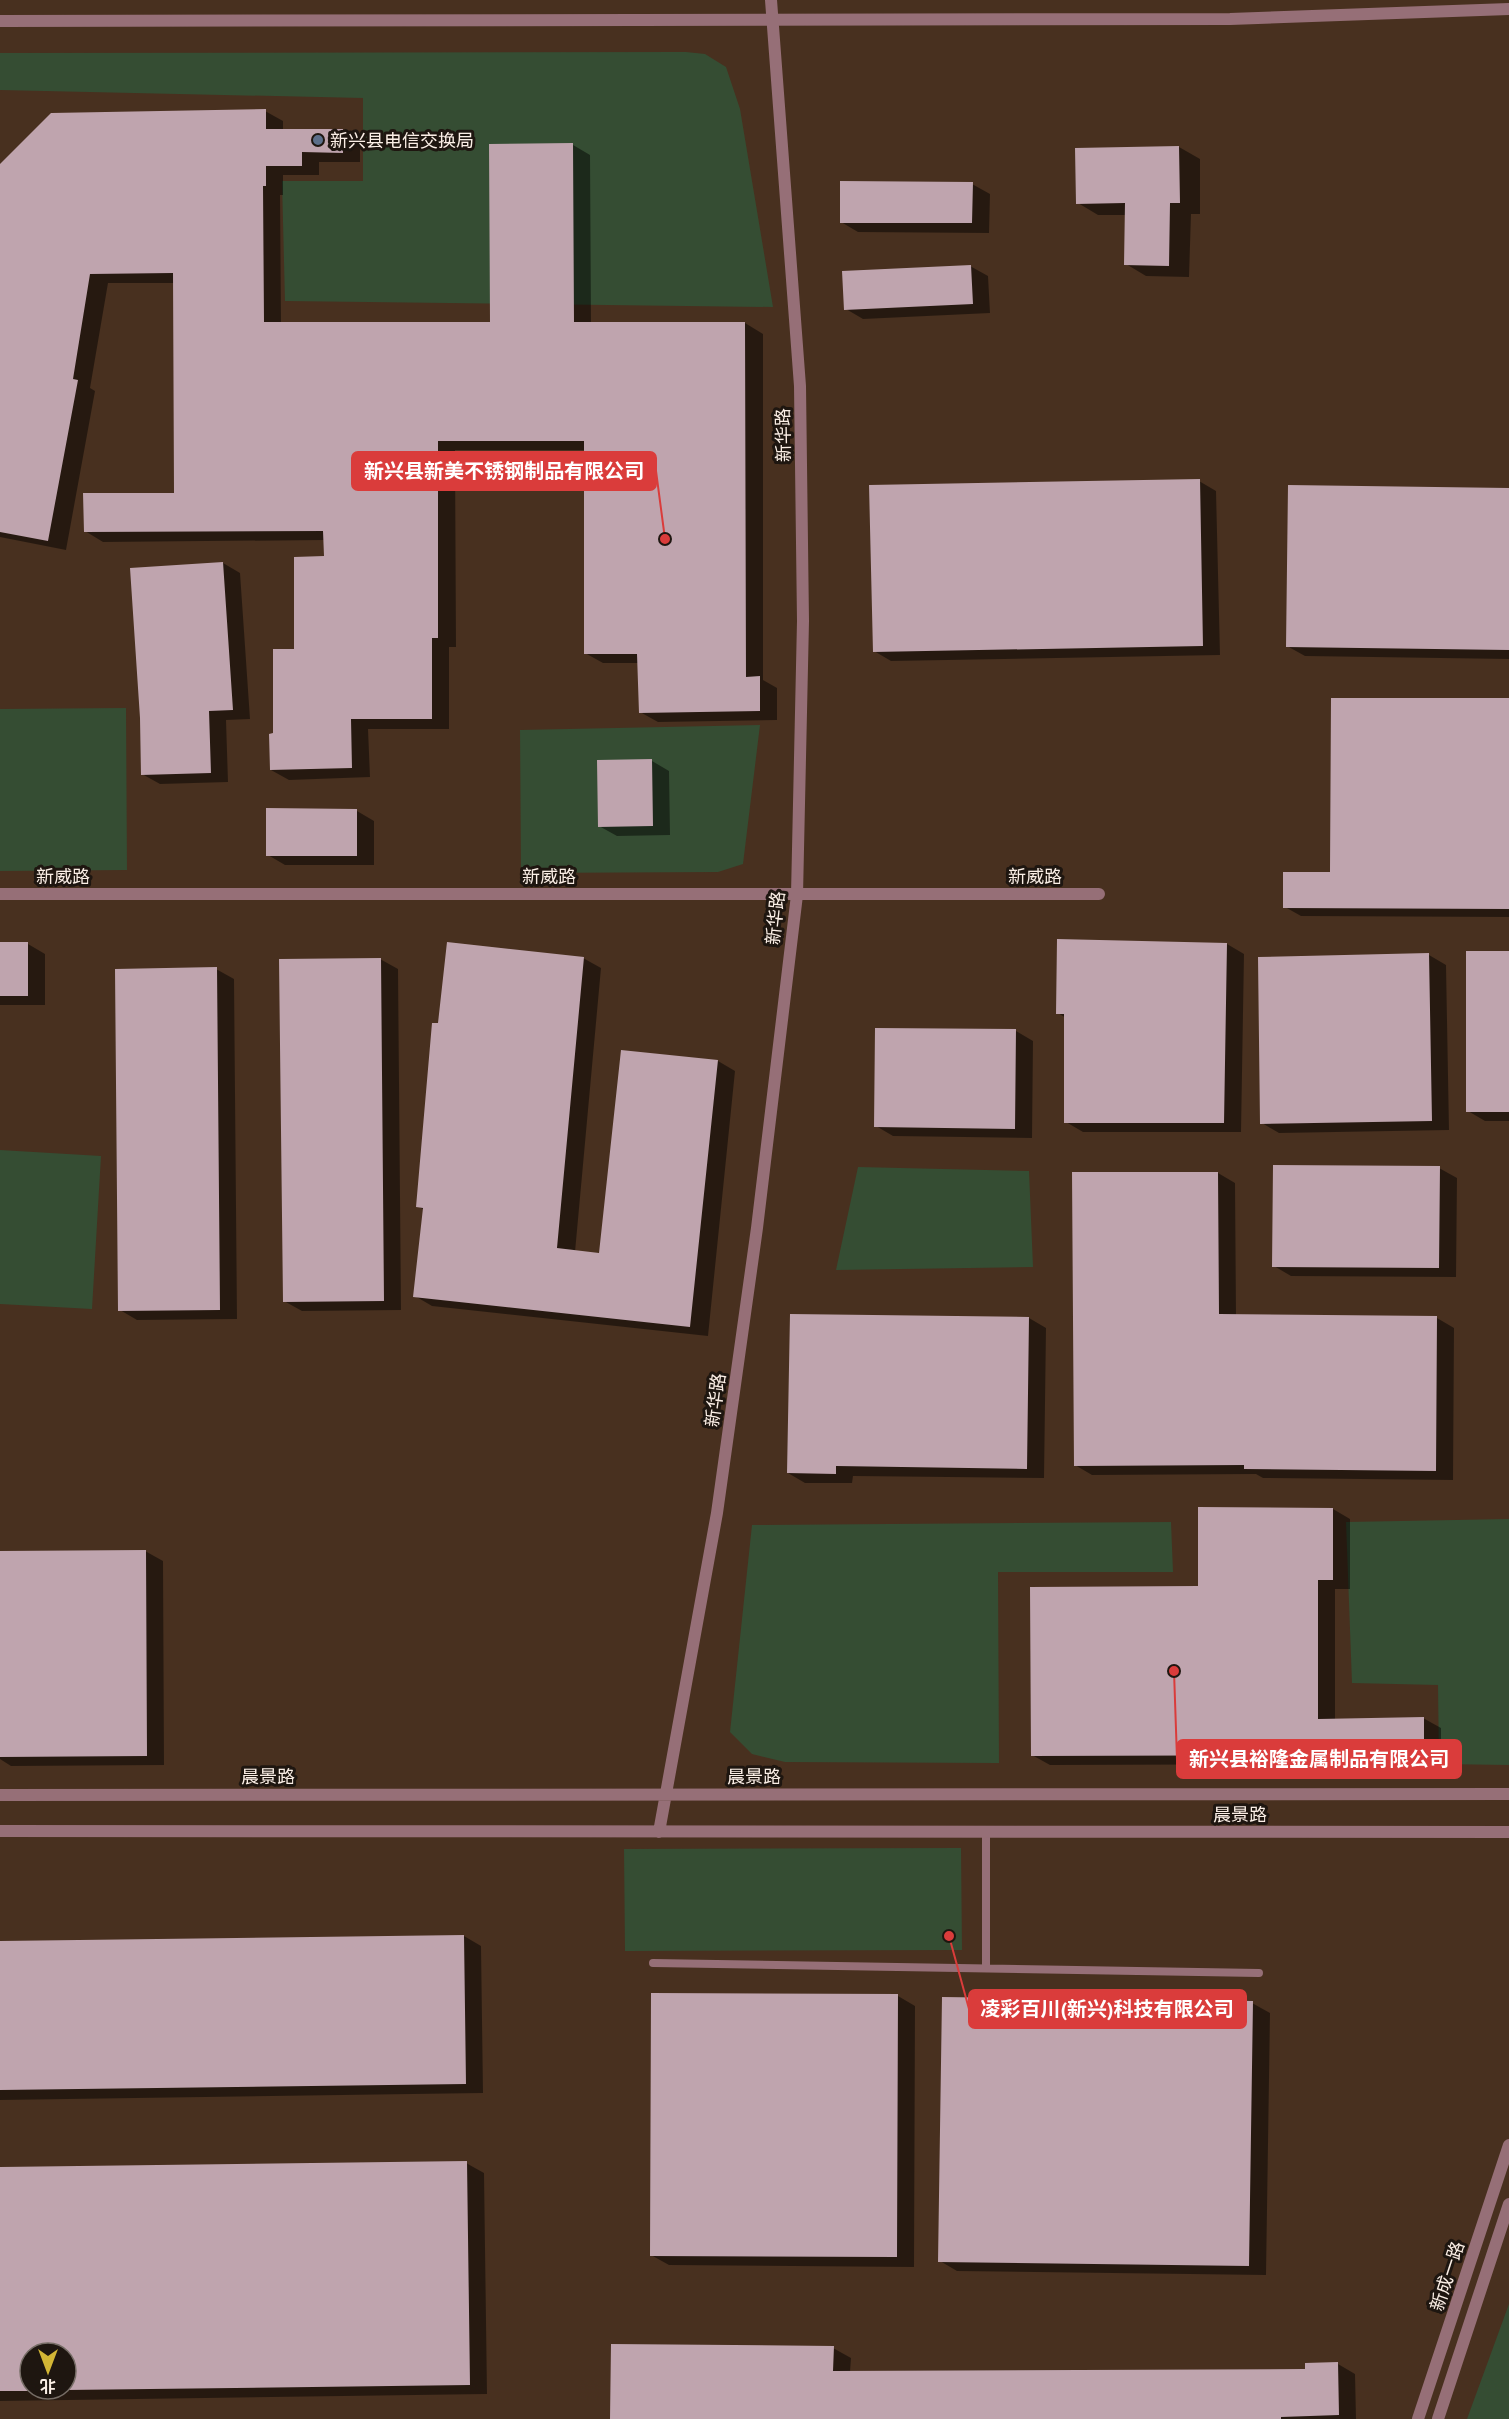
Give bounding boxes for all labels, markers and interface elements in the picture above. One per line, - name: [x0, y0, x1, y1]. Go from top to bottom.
- place label: 新兴县电信交换局: [330, 129, 474, 152]
- marker: 新兴县电信交换局: [311, 133, 325, 147]
- street label: 新华路: [771, 408, 795, 462]
- callout: 新兴县新美不锈钢制品有限公司: [352, 452, 656, 490]
- text: 新兴县新美不锈钢制品有限公司: [364, 458, 644, 484]
- street label: 新威路: [36, 865, 90, 888]
- street label: 新威路: [522, 865, 576, 888]
- street label: 新威路: [1008, 865, 1062, 888]
- street label: 新华路: [761, 890, 789, 946]
- street label: 新华路: [700, 1372, 730, 1428]
- callout: 新兴县裕隆金属制品有限公司: [1177, 1740, 1461, 1778]
- text: 新兴县裕隆金属制品有限公司: [1189, 1746, 1449, 1772]
- street label: 晨景路: [241, 1765, 295, 1788]
- street label: 晨景路: [727, 1765, 781, 1788]
- street label: 晨景路: [1213, 1803, 1267, 1826]
- callout: 凌彩百川(新兴)科技有限公司: [969, 1990, 1246, 2028]
- text: 凌彩百川(新兴)科技有限公司: [980, 1996, 1234, 2022]
- street label: 新成一路: [1425, 2238, 1469, 2314]
- north arrow: [18, 2341, 78, 2401]
- text: 北: [40, 2376, 56, 2396]

